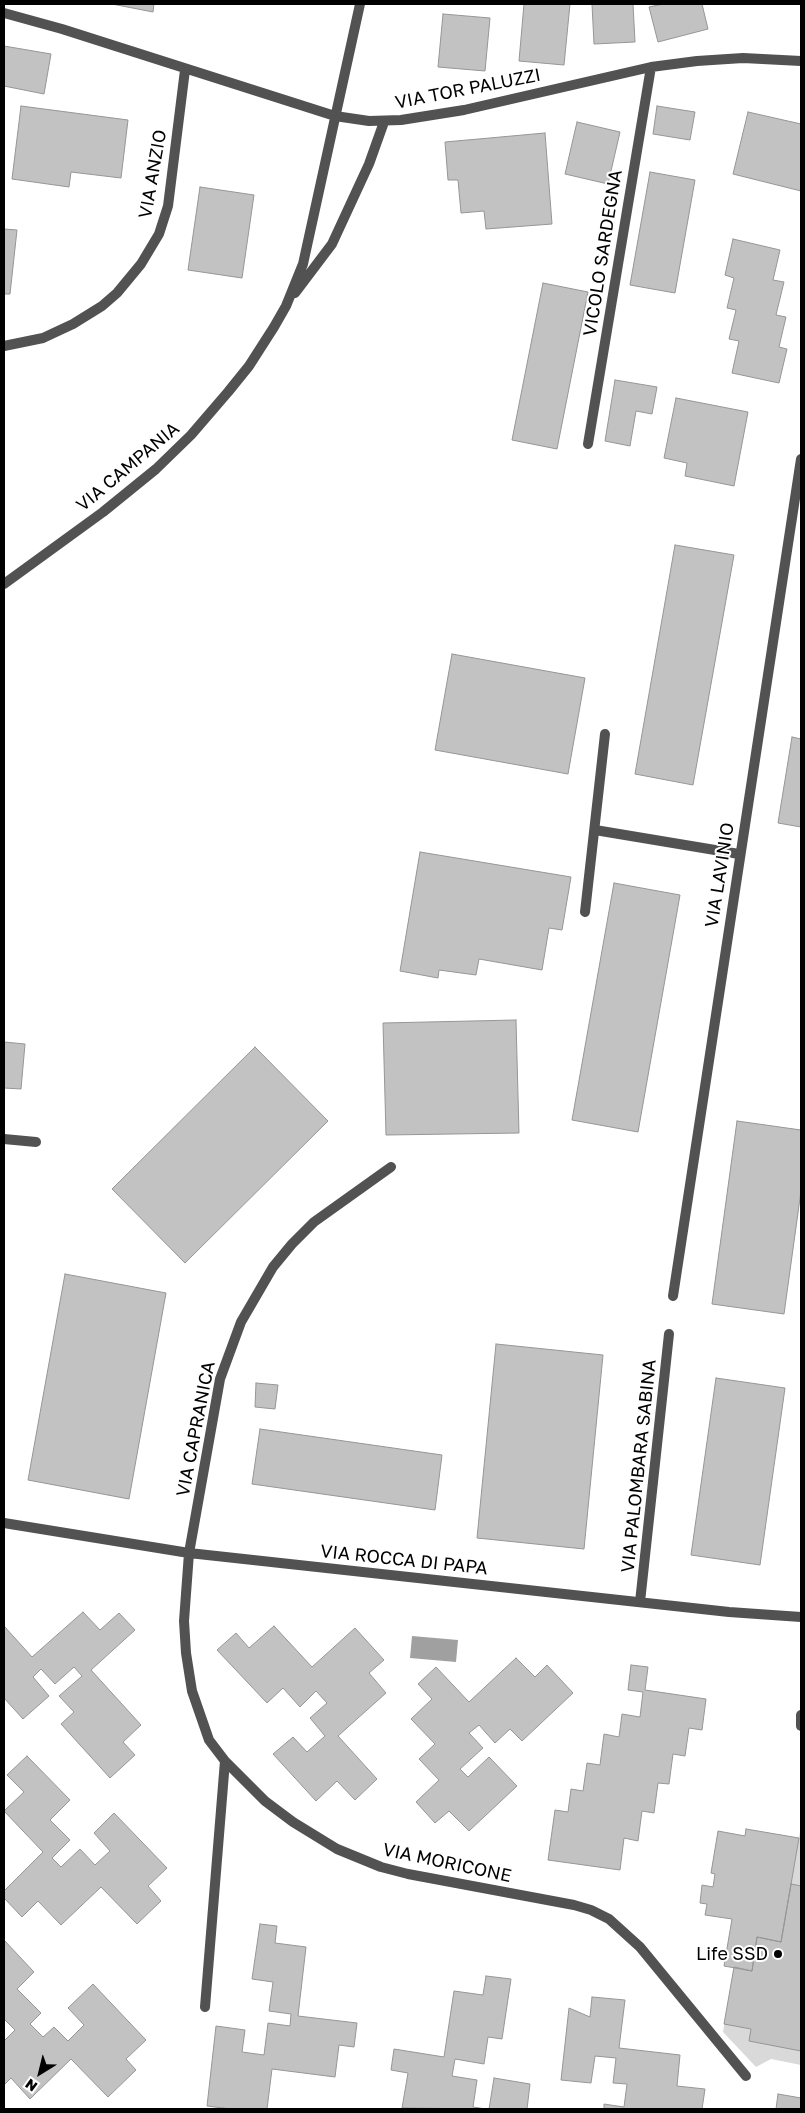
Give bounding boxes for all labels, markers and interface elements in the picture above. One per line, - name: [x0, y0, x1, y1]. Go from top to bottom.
- street label: VIA TOR PALUZZI: [393, 64, 543, 114]
- street label: VIA ANZIO: [135, 128, 171, 220]
- street label: VICOLO SARDEGNA: [579, 168, 627, 338]
- street label: VIA CAMPANIA: [72, 418, 184, 516]
- street label: VIA LAVINIO: [701, 821, 739, 929]
- street label: VIA PALOMBARA SABINA: [617, 1358, 661, 1574]
- street label: VIA CAPRANICA: [172, 1359, 220, 1499]
- street label: VIA ROCCA DI PAPA: [319, 1540, 489, 1580]
- street label: VIA MORICONE: [381, 1839, 513, 1887]
- place label: Life SSD: [696, 1943, 768, 1965]
- marker: Life SSD: [772, 1948, 784, 1960]
- north arrow: [15, 2048, 65, 2098]
- text: N: [22, 2076, 40, 2096]

